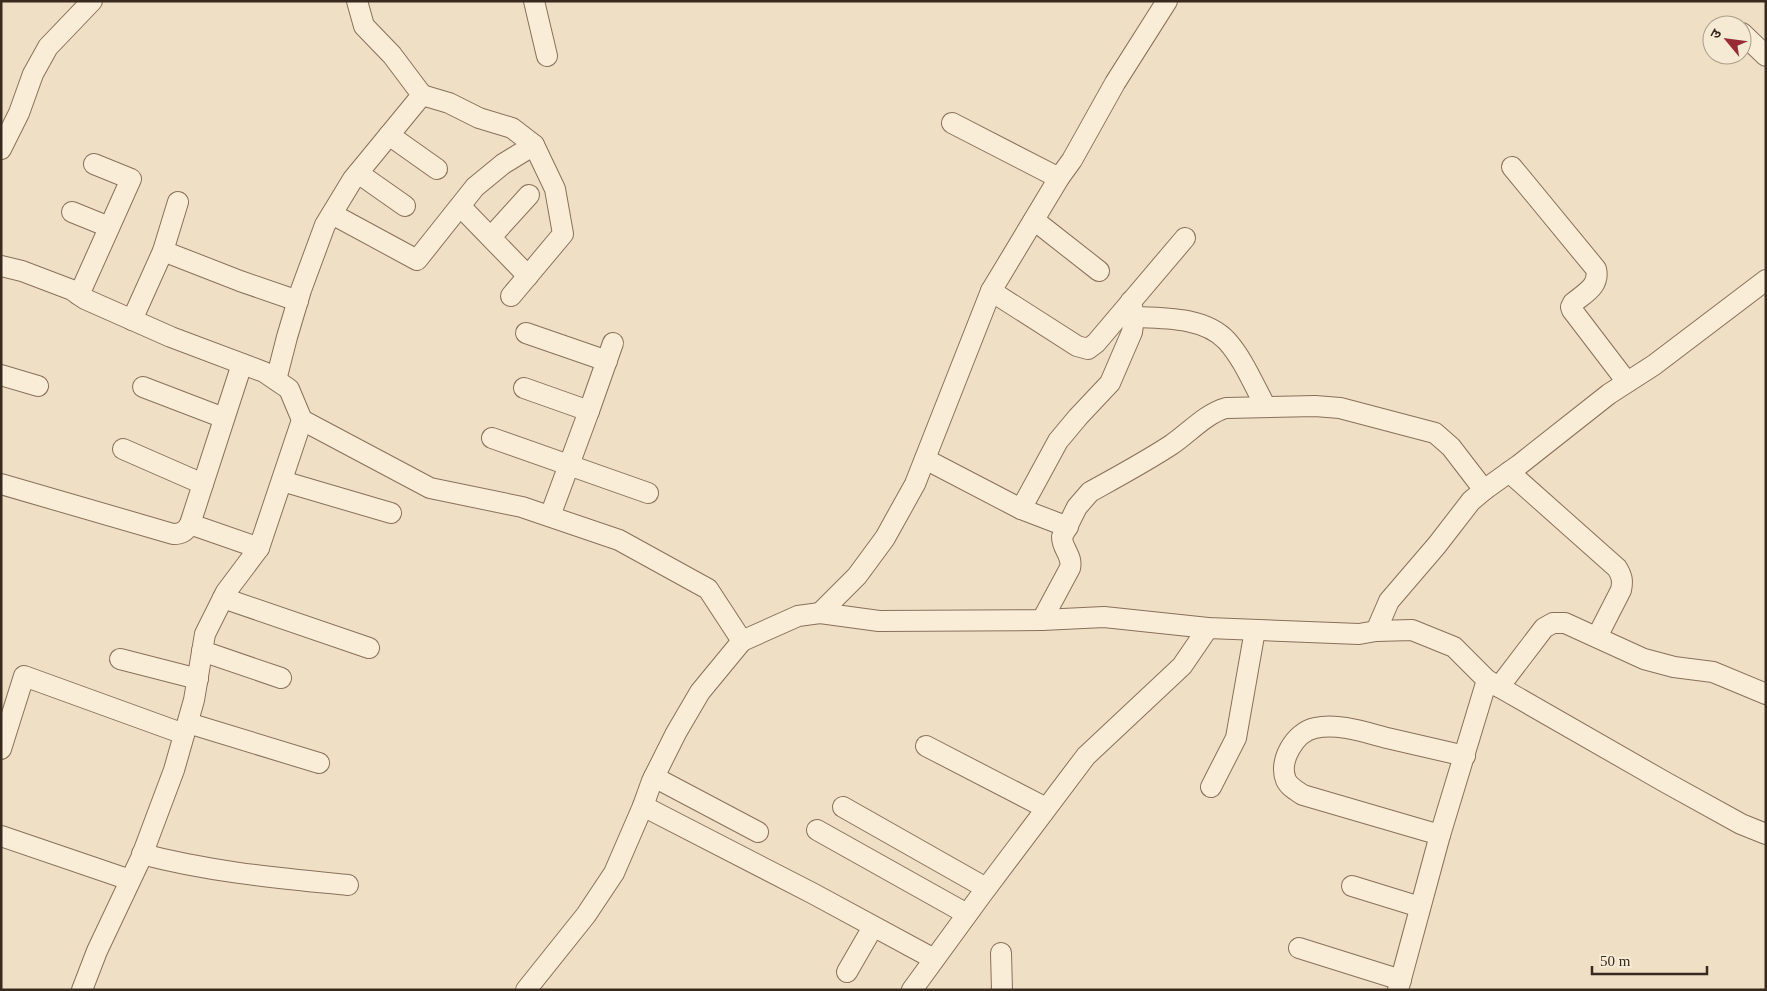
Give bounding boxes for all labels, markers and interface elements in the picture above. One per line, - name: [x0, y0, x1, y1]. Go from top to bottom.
- north arrow: [1702, 15, 1752, 65]
- text: उ: [1708, 26, 1725, 41]
- scale bar: [1592, 944, 1707, 976]
- text: 50 m: [1600, 953, 1631, 969]

